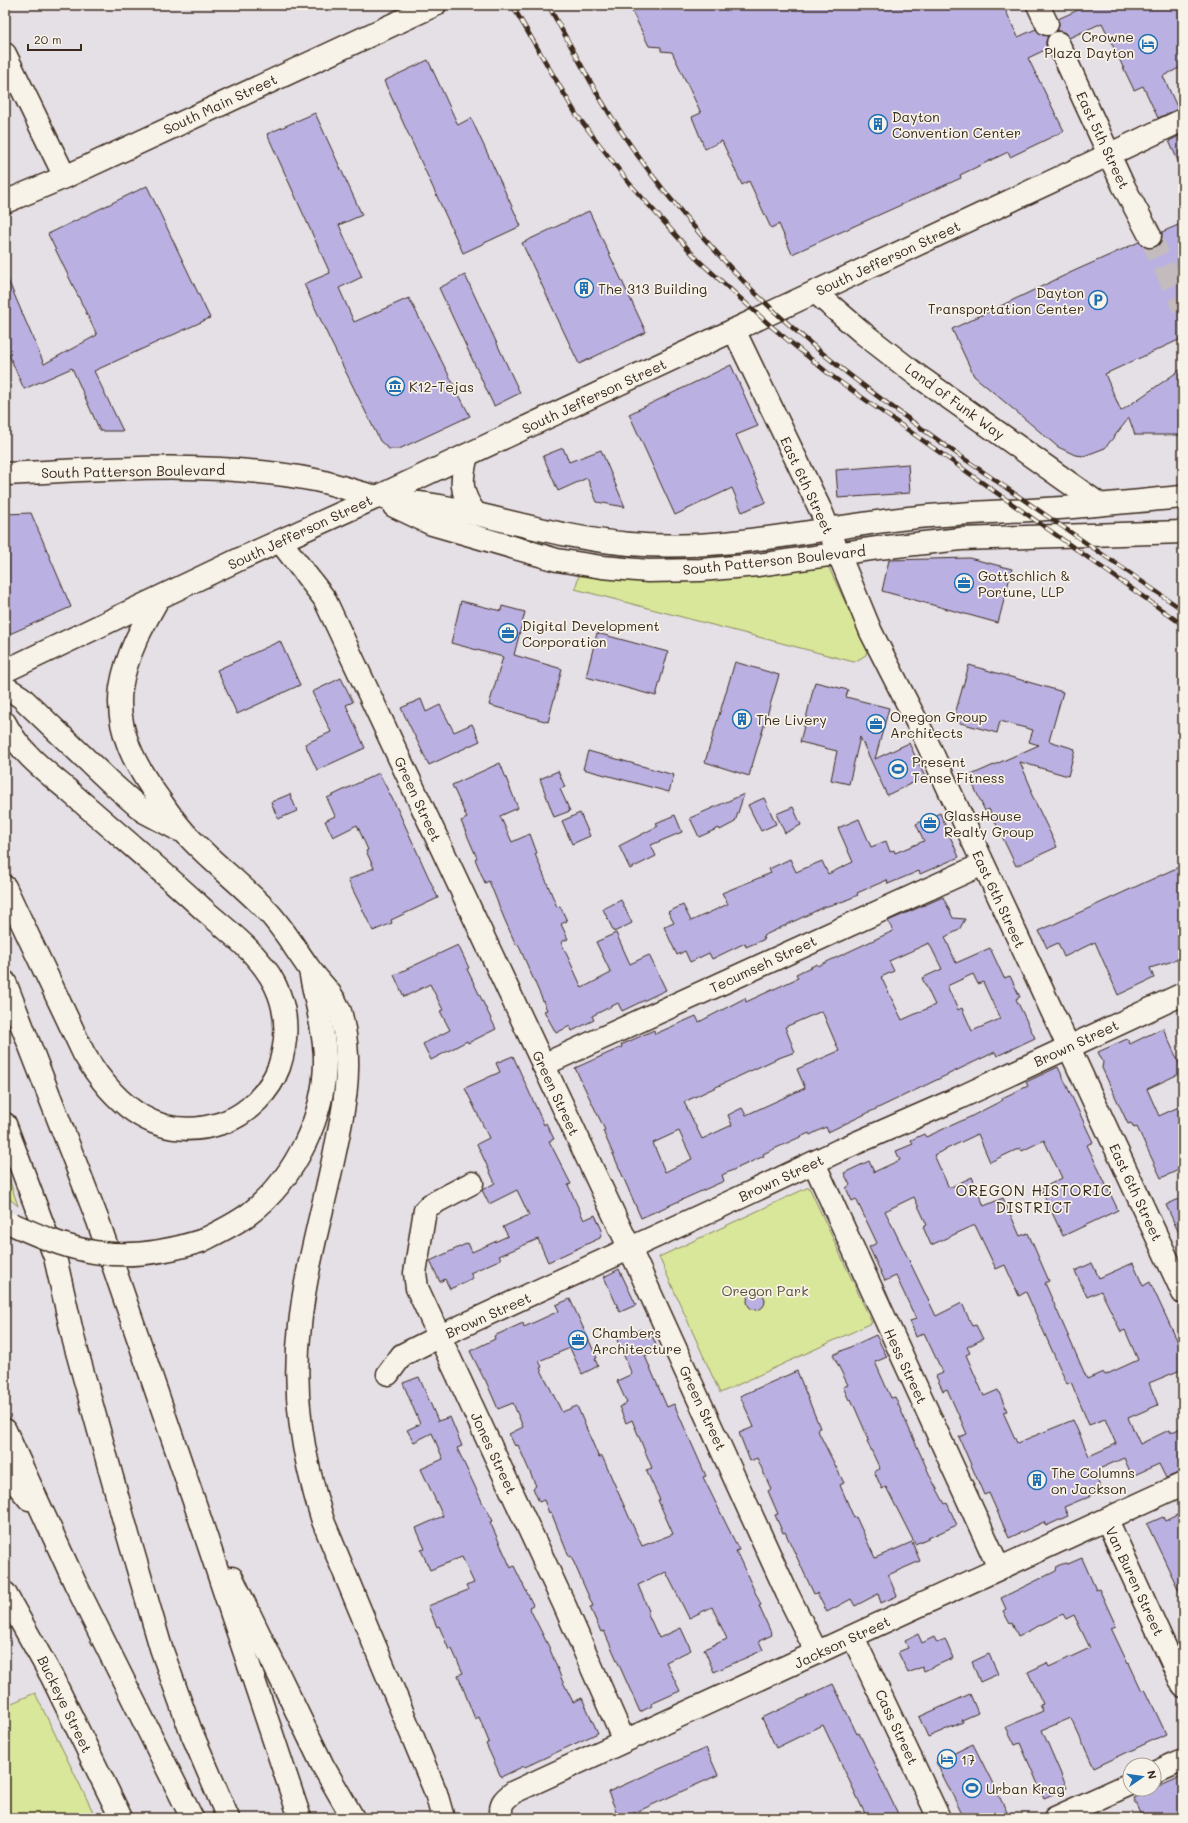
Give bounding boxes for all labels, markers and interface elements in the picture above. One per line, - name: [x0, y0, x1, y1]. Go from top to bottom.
- scale bar: [28, 26, 81, 52]
- place label: Crowne Plaza Dayton: [1044, 27, 1134, 62]
- text: 20 m: [34, 31, 62, 47]
- hotel icon: Crowne Plaza Dayton: [1137, 33, 1159, 55]
- street label: South Main Street: [160, 69, 280, 139]
- street label: East 5th Street: [1072, 88, 1134, 192]
- place label: Dayton Convention Center: [892, 107, 1021, 142]
- building icon: Dayton Convention Center: [867, 113, 889, 135]
- street label: South Jefferson Street: [813, 216, 963, 300]
- building icon: The 313 Building: [573, 277, 595, 299]
- place label: The 313 Building: [598, 279, 707, 298]
- place label: Dayton Transportation Center: [928, 283, 1084, 318]
- parking icon: Dayton Transportation Center: [1087, 289, 1109, 311]
- street label: South Jefferson Street: [519, 354, 669, 438]
- street label: Land of Funk Way: [901, 358, 1009, 444]
- museum icon: K12-Tejas: [384, 375, 406, 397]
- place label: K12-Tejas: [409, 377, 474, 396]
- street label: East 6th Street: [776, 433, 838, 537]
- street label: South Patterson Boulevard: [41, 460, 225, 482]
- street label: South Jefferson Street: [225, 490, 375, 574]
- street label: South Patterson Boulevard: [682, 541, 867, 579]
- place label: Gottschlich & Portune, LLP: [978, 566, 1070, 601]
- office icon: Gottschlich & Portune, LLP: [953, 572, 975, 594]
- place label: Digital Development Corporation: [522, 616, 660, 651]
- office icon: Digital Development Corporation: [497, 622, 519, 644]
- place label: Oregon Group Architects: [890, 707, 987, 742]
- building icon: The Livery: [731, 708, 753, 730]
- place label: The Livery: [756, 710, 827, 729]
- office icon: Oregon Group Architects: [865, 713, 887, 735]
- place label: Present Tense Fitness: [912, 752, 1004, 787]
- street label: Green Street: [390, 754, 446, 844]
- sports icon: Present Tense Fitness: [887, 758, 909, 780]
- place label: GlassHouse Realty Group: [944, 806, 1034, 841]
- office icon: GlassHouse Realty Group: [919, 812, 941, 834]
- street label: East 6th Street: [968, 847, 1030, 951]
- street label: Tecumseh Street: [706, 931, 820, 997]
- street label: Brown Street: [1030, 1015, 1122, 1071]
- street label: Green Street: [528, 1048, 584, 1138]
- street label: East 6th Street: [1105, 1140, 1167, 1244]
- street label: Brown Street: [735, 1150, 827, 1206]
- district label: OREGON HISTORIC DISTRICT: [956, 1180, 1112, 1217]
- park label: Oregon Park: [721, 1281, 809, 1300]
- street label: Brown Street: [442, 1288, 534, 1342]
- place label: Chambers Architecture: [592, 1323, 682, 1358]
- street label: Hess Street: [880, 1325, 932, 1407]
- office icon: Chambers Architecture: [567, 1329, 589, 1351]
- street label: Green Street: [675, 1363, 731, 1453]
- street label: Jones Street: [467, 1409, 521, 1497]
- place label: The Columns on Jackson: [1051, 1463, 1135, 1498]
- building icon: The Columns on Jackson: [1026, 1469, 1048, 1491]
- street label: Van Buren Street: [1101, 1523, 1169, 1639]
- street label: Jackson Street: [791, 1611, 893, 1673]
- street label: Buckeye Street: [33, 1652, 97, 1756]
- street label: Cass Street: [871, 1686, 923, 1768]
- hotel icon: 17: [936, 1748, 958, 1770]
- place label: 17: [961, 1750, 975, 1769]
- north arrow: [1122, 1757, 1162, 1797]
- text: N: [1144, 1769, 1160, 1780]
- sports icon: Urban Krag: [961, 1777, 983, 1799]
- place label: Urban Krag: [986, 1779, 1065, 1798]

